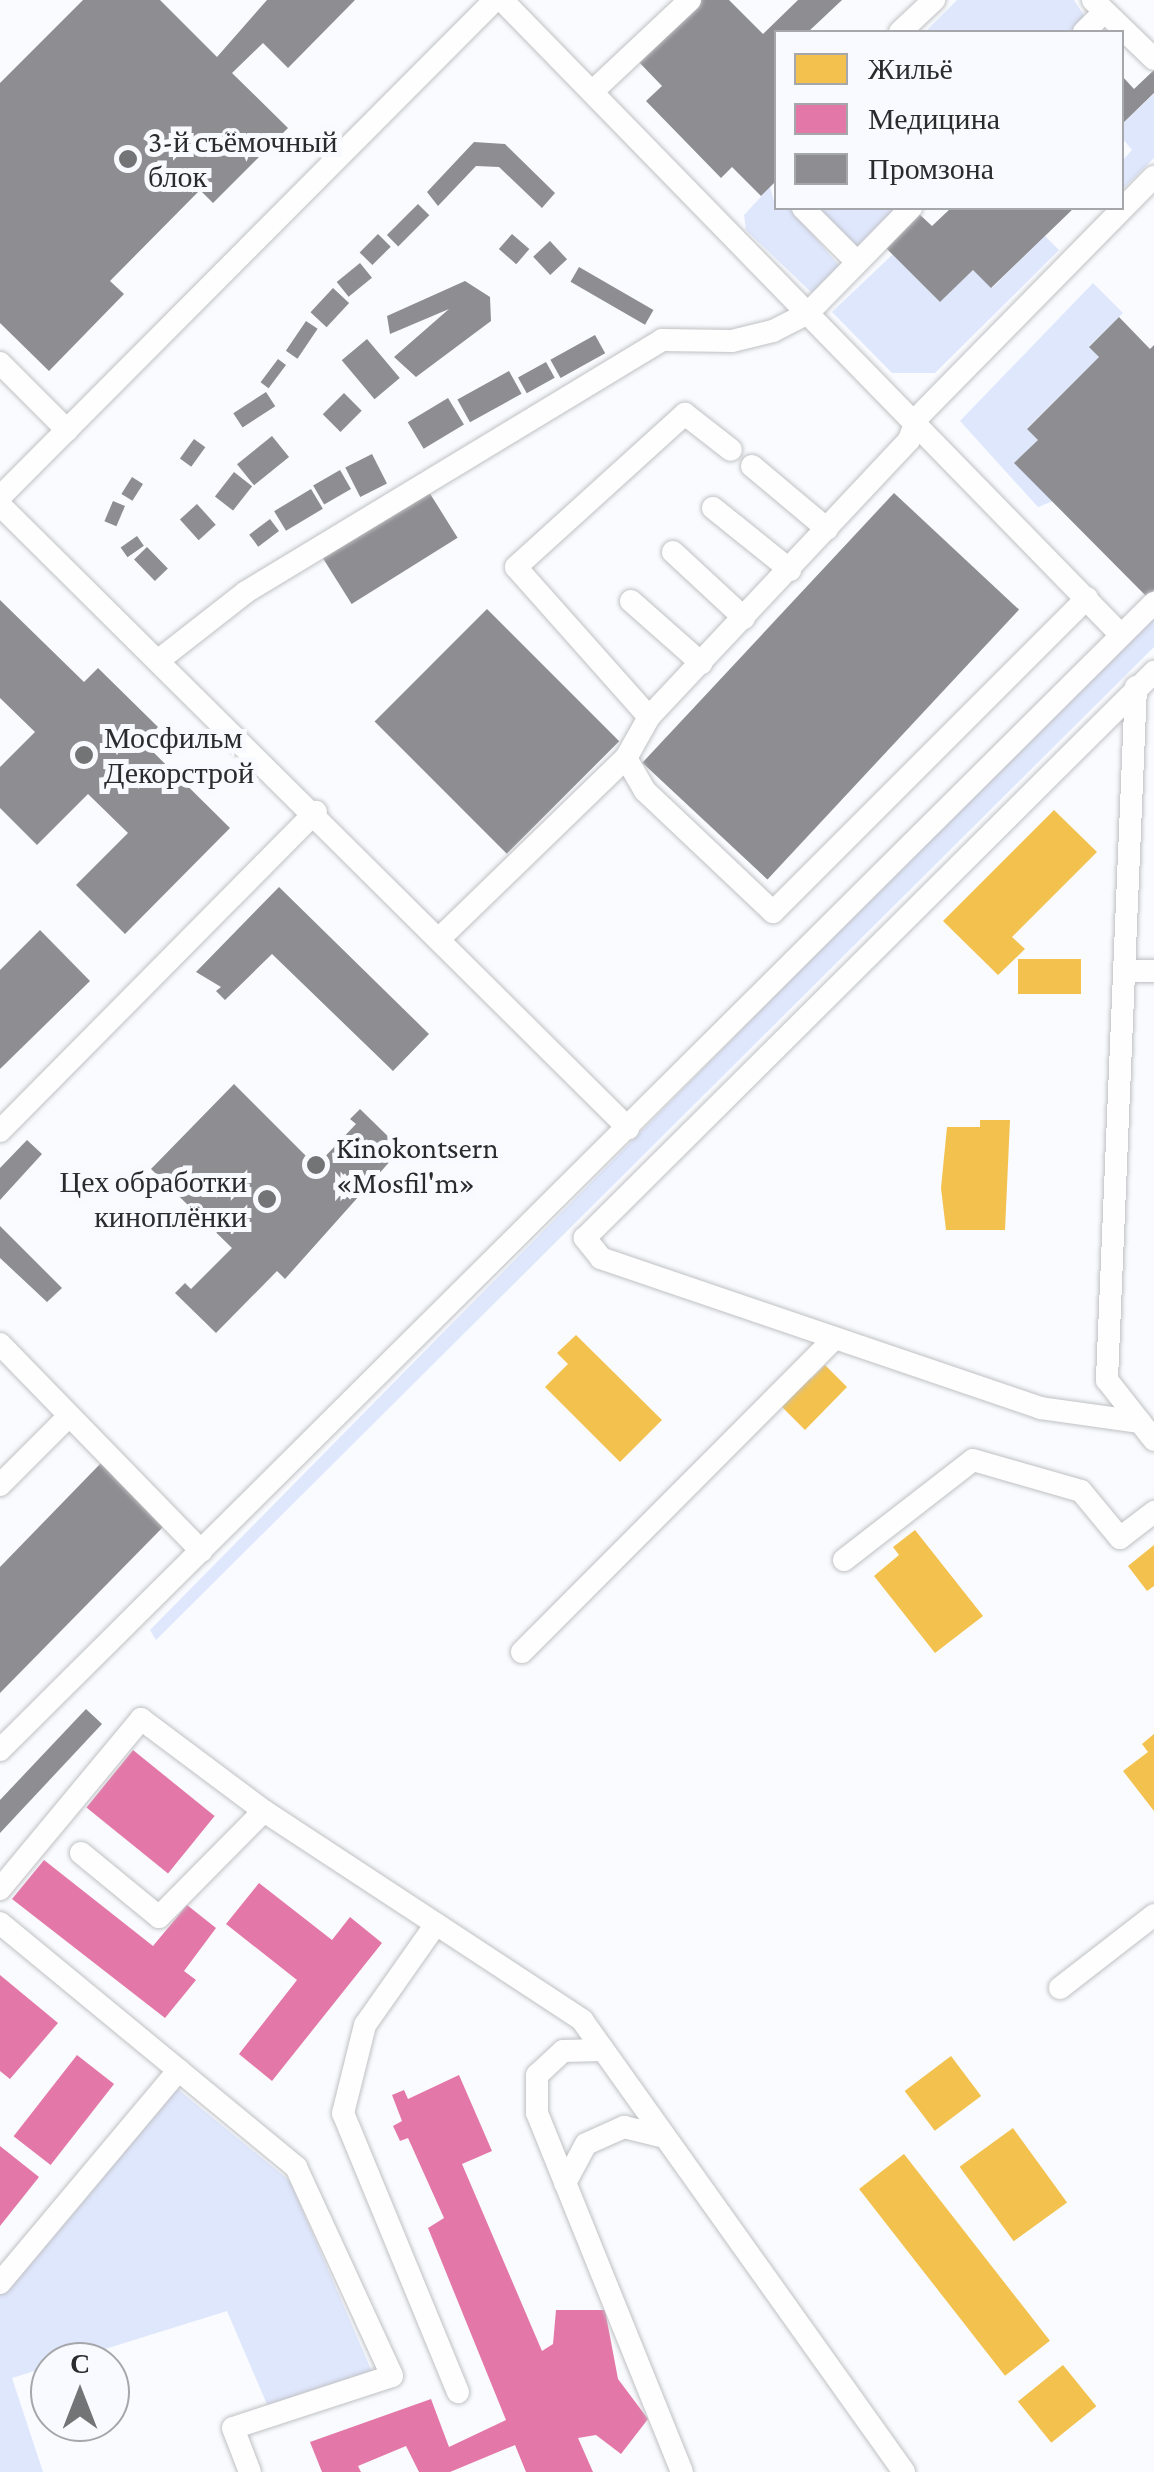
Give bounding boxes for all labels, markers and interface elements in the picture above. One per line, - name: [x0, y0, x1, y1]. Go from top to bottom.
- legend: [774, 30, 1124, 210]
- text: Жильё: [868, 52, 953, 85]
- text: Медицина: [868, 102, 1000, 135]
- place label: 3-й съёмочный блок: [148, 124, 338, 194]
- marker: 3-й съёмочный блок: [117, 148, 139, 170]
- text: Промзона: [868, 152, 994, 185]
- place label: Мосфильм Декорстрой: [104, 720, 254, 790]
- marker: Мосфильм Декорстрой: [73, 744, 95, 766]
- place label: Kinokontsern «Mosfil'm»: [336, 1130, 499, 1200]
- marker: Kinokontsern «Mosfil'm»: [305, 1154, 327, 1176]
- place label: Цех обработки киноплёнки: [60, 1164, 247, 1234]
- marker: Цех обработки киноплёнки: [256, 1188, 278, 1210]
- north arrow: [30, 2342, 130, 2442]
- text: С: [70, 2348, 90, 2379]

